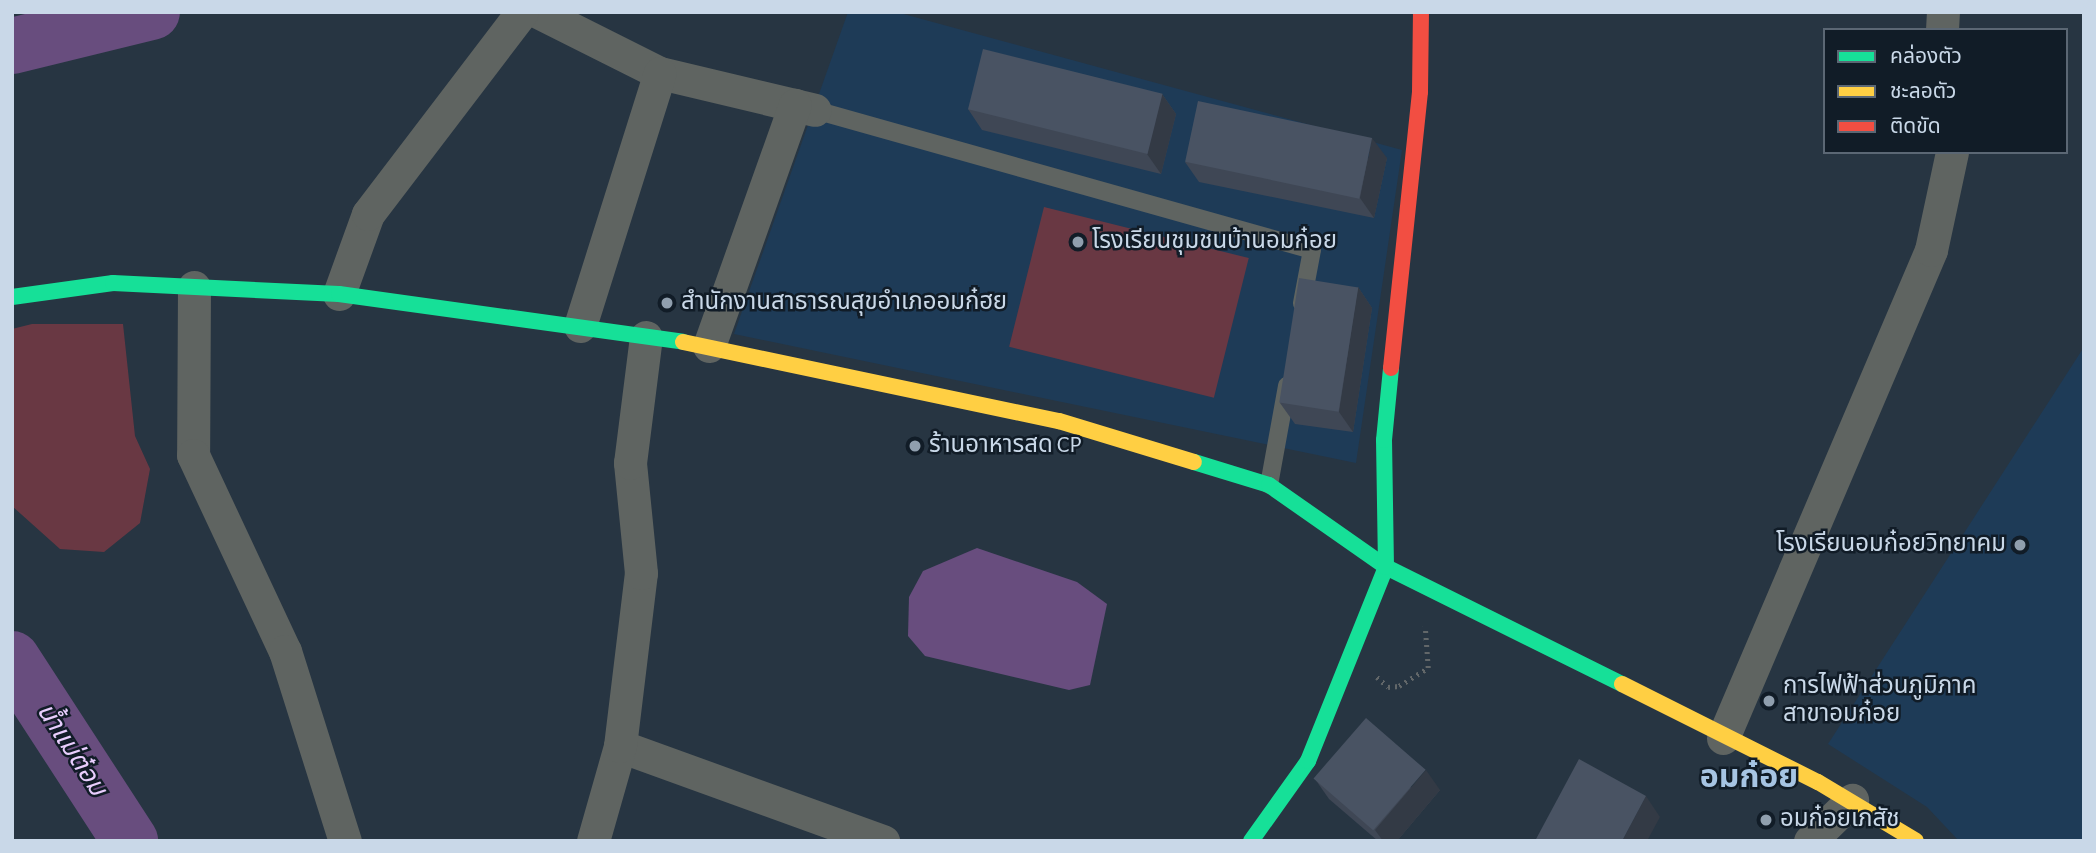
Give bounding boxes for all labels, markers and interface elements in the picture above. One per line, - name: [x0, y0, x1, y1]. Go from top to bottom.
- legend: [1823, 28, 2068, 154]
- text: คล่องตัว: [1890, 46, 1962, 67]
- text: ชะลอตัว: [1890, 81, 1956, 102]
- text: ติดขัด: [1890, 116, 1941, 137]
- place label: โรงเรียนชุมชนบ้านอมก๋อย: [1092, 228, 1337, 256]
- marker: โรงเรียนชุมชนบ้านอมก๋อย: [1070, 234, 1086, 250]
- place label: สำนักงานสาธารณสุขอำเภออมก๋ฮย: [681, 289, 1007, 317]
- marker: สำนักงานสาธารณสุขอำเภออมก๋ฮย: [659, 295, 675, 311]
- place label: ร้านอาหารสด CP: [929, 432, 1082, 460]
- marker: ร้านอาหารสด CP: [907, 438, 923, 454]
- place label: โรงเรียนอมก๋อยวิทยาคม: [1776, 531, 2006, 559]
- marker: โรงเรียนอมก๋อยวิทยาคม: [2012, 537, 2028, 553]
- place label: การไฟฟ้าส่วนภูมิภาค สาขาอมก๋อย: [1783, 673, 1977, 729]
- marker: การไฟฟ้าส่วนภูมิภาค สาขาอมก๋อย: [1761, 693, 1777, 709]
- water label: น้ำแม่ต๋อม: [29, 698, 113, 802]
- district label: อมก๋อย: [1700, 758, 1798, 796]
- place label: อมก๋อยเภสัช: [1780, 806, 1899, 834]
- marker: อมก๋อยเภสัช: [1758, 812, 1774, 828]

